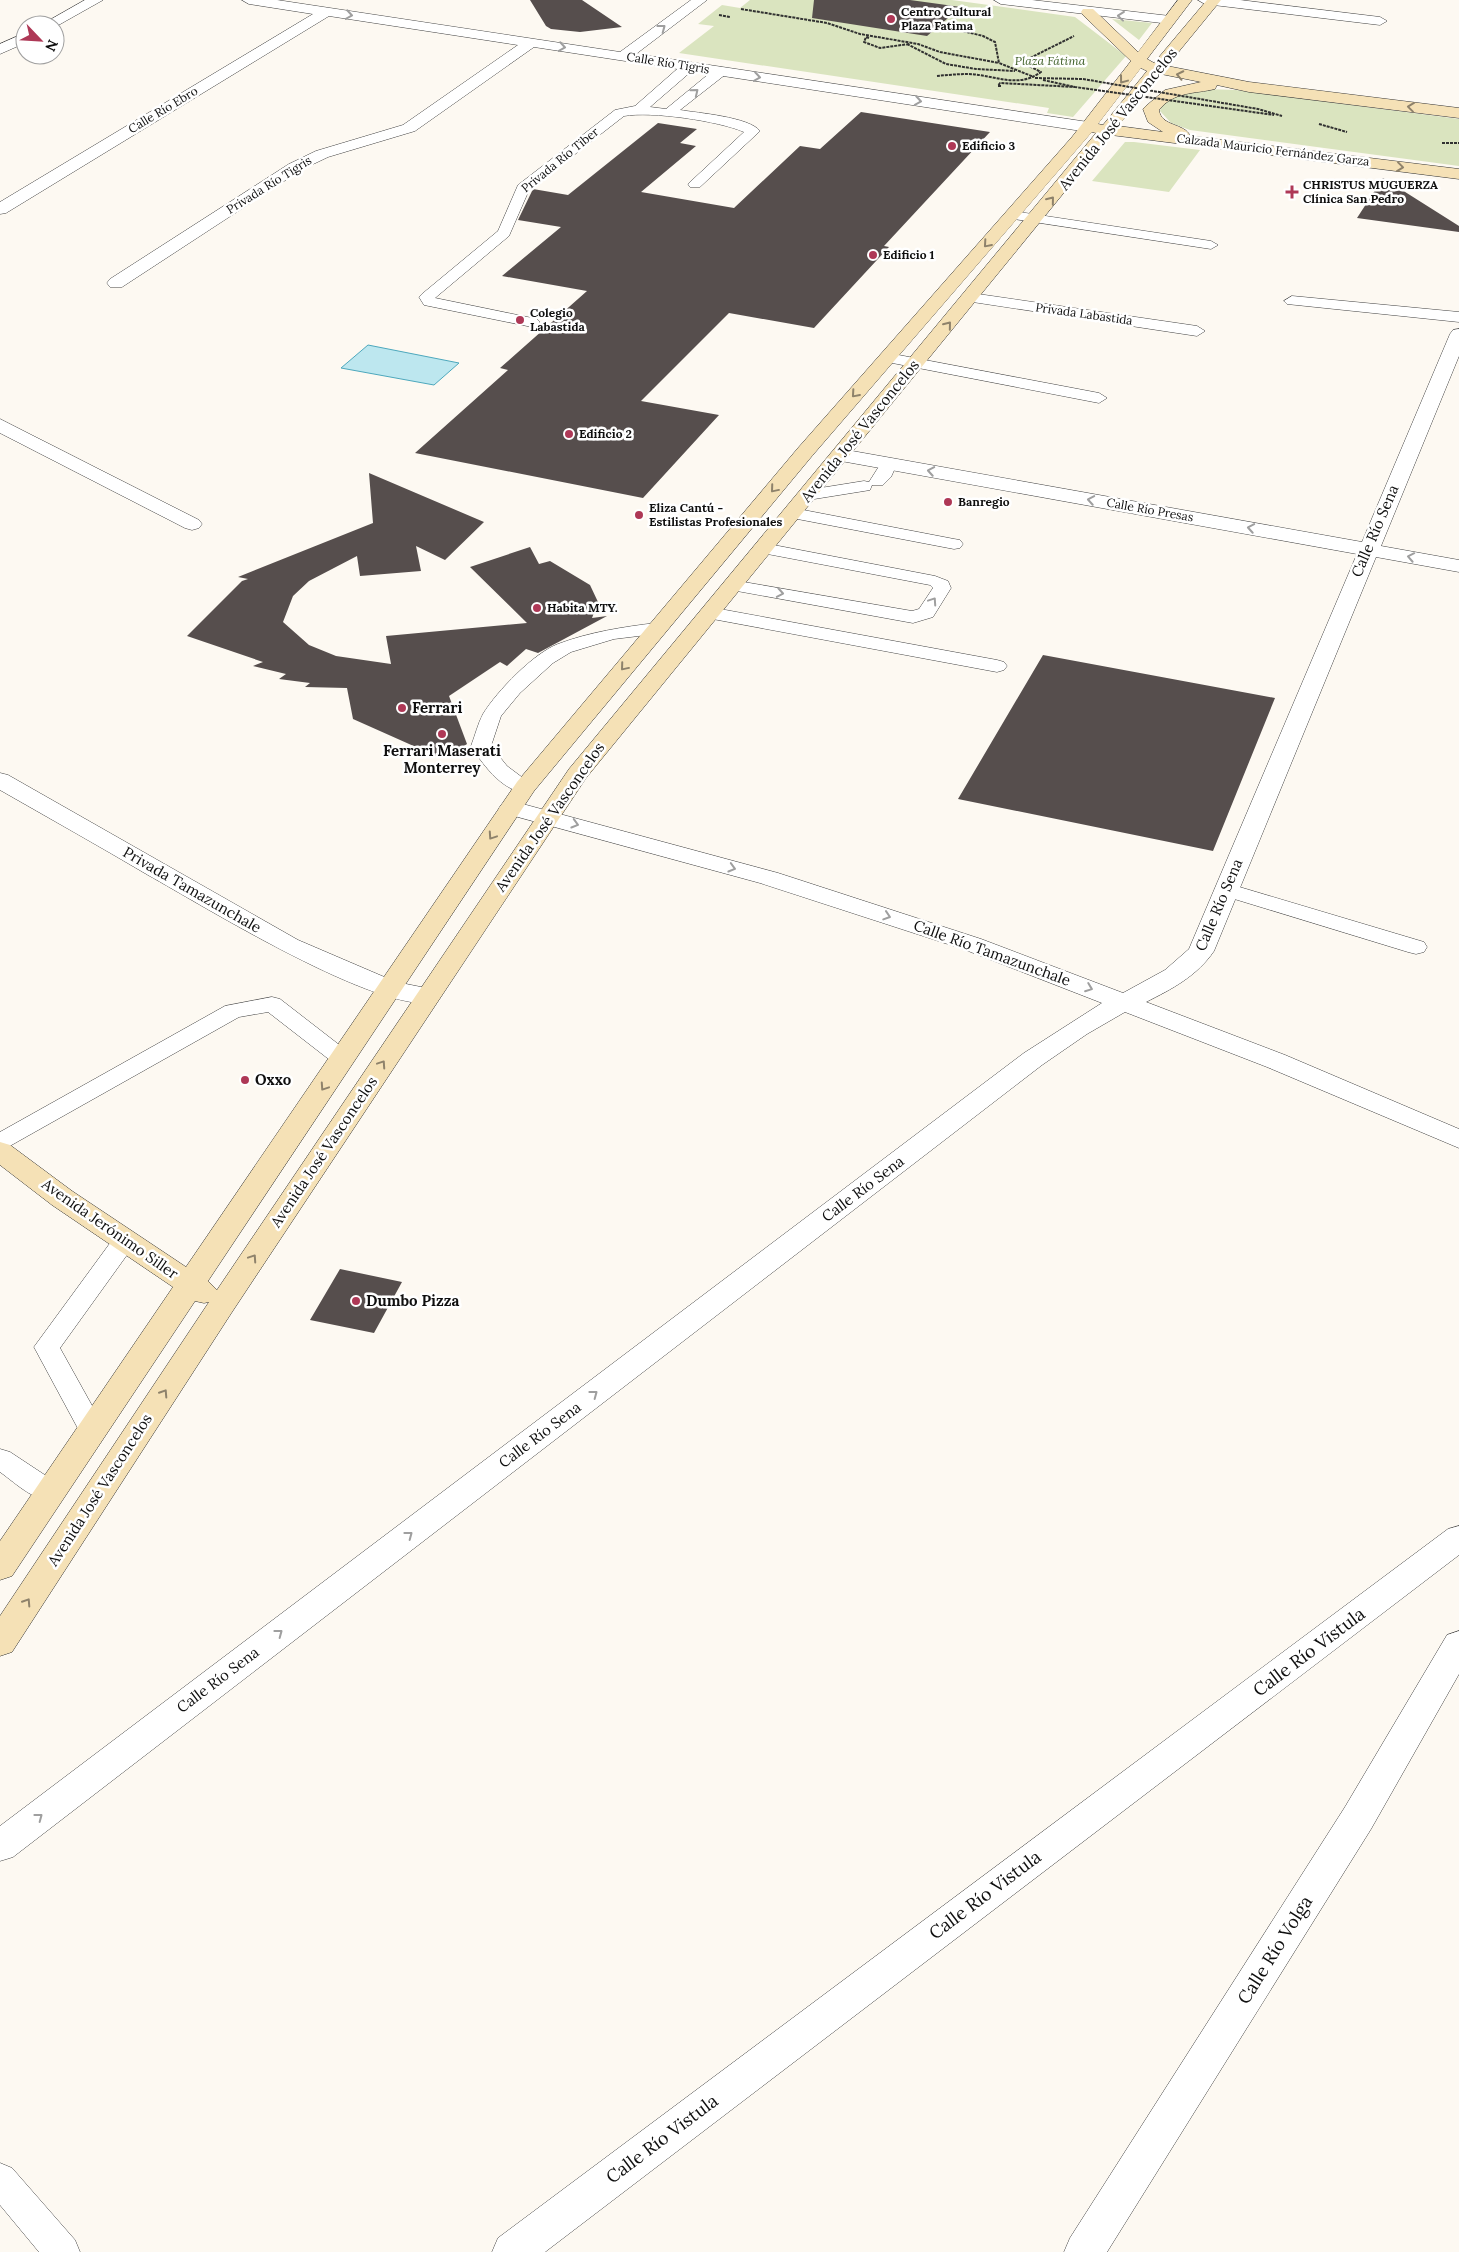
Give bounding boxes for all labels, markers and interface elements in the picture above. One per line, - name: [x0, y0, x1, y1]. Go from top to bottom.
- place label: Centro Cultural Plaza Fatima: [901, 4, 992, 33]
- one-way arrow: [345, 9, 353, 20]
- one-way arrow: [1117, 11, 1125, 22]
- marker: Centro Cultural Plaza Fatima: [885, 13, 897, 25]
- north arrow: [15, 15, 65, 65]
- one-way arrow: [656, 26, 665, 34]
- text: N: [41, 37, 62, 54]
- one-way arrow: [558, 41, 566, 52]
- street label: Avenida José Vasconcelos: [1054, 44, 1181, 195]
- street label: Calle Río Tigris: [626, 49, 711, 77]
- park label: Plaza Fátima: [1015, 53, 1086, 68]
- one-way arrow: [1176, 70, 1185, 81]
- one-way arrow: [753, 71, 761, 81]
- one-way arrow: [1120, 74, 1129, 84]
- street label: Calle Río Ebro: [125, 83, 200, 136]
- one-way arrow: [689, 90, 698, 98]
- one-way arrow: [913, 95, 922, 105]
- one-way arrow: [1406, 102, 1414, 113]
- street label: Privada Río Tiber: [518, 123, 602, 195]
- street label: Calzada Mauricio Fernández Garza: [1176, 130, 1370, 169]
- place label: Edificio 3: [962, 138, 1016, 153]
- marker: Edificio 3: [946, 140, 958, 152]
- street label: Privada Río Tigris: [223, 152, 314, 217]
- one-way arrow: [1397, 161, 1405, 172]
- place label: CHRISTUS MUGUERZA Clínica San Pedro: [1303, 177, 1438, 206]
- marker: CHRISTUS MUGUERZA Clínica San Pedro: [1285, 185, 1299, 199]
- one-way arrow: [1046, 197, 1054, 206]
- one-way arrow: [984, 238, 993, 247]
- place label: Edificio 1: [883, 247, 935, 262]
- marker: Edificio 1: [867, 249, 879, 261]
- street label: Privada Labastida: [1034, 299, 1134, 328]
- place label: Colegio Labastida: [530, 305, 586, 334]
- marker: Colegio Labastida: [514, 314, 526, 326]
- one-way arrow: [942, 322, 951, 331]
- street label: Avenida José Vasconcelos: [796, 356, 923, 507]
- one-way arrow: [852, 389, 861, 398]
- place label: Edificio 2: [579, 426, 632, 441]
- marker: Edificio 2: [563, 428, 575, 440]
- one-way arrow: [927, 467, 935, 477]
- street label: Calle Río Sena: [1347, 482, 1403, 580]
- one-way arrow: [771, 483, 780, 492]
- place label: Banregio: [958, 494, 1010, 509]
- street label: Calle Río Presas: [1105, 494, 1195, 525]
- one-way arrow: [1087, 495, 1096, 505]
- marker: Banregio: [942, 496, 954, 508]
- place label: Eliza Cantú - Estilistas Profesionales: [649, 500, 782, 529]
- marker: Eliza Cantú - Estilistas Profesionales: [633, 509, 645, 521]
- one-way arrow: [1247, 523, 1256, 533]
- one-way arrow: [1407, 552, 1415, 562]
- one-way arrow: [776, 588, 785, 598]
- one-way arrow: [927, 598, 936, 607]
- place label: Habita MTY.: [547, 600, 618, 615]
- marker: Habita MTY.: [531, 602, 543, 614]
- one-way arrow: [621, 661, 630, 670]
- place label: Ferrari: [412, 698, 462, 717]
- marker: Ferrari: [396, 702, 408, 714]
- marker: Ferrari Maserati Monterrey: [436, 728, 448, 740]
- street label: Avenida José Vasconcelos: [490, 738, 608, 896]
- place label: Ferrari Maserati Monterrey: [383, 741, 501, 777]
- one-way arrow: [571, 818, 580, 829]
- one-way arrow: [489, 830, 498, 840]
- street label: Privada Tamazunchale: [120, 842, 265, 937]
- street label: Calle Río Sena: [1191, 856, 1247, 954]
- one-way arrow: [727, 862, 735, 872]
- one-way arrow: [882, 911, 890, 921]
- street label: Calle Río Tamazunchale: [911, 915, 1073, 990]
- one-way arrow: [1084, 982, 1093, 993]
- one-way arrow: [376, 1060, 385, 1070]
- place label: Oxxo: [255, 1070, 292, 1089]
- street label: Avenida José Vasconcelos: [265, 1073, 381, 1232]
- marker: Oxxo: [239, 1074, 251, 1086]
- one-way arrow: [321, 1081, 330, 1091]
- street label: Calle Río Sena: [818, 1151, 908, 1226]
- street label: Avenida Jerónimo Siller: [38, 1174, 183, 1283]
- one-way arrow: [247, 1254, 257, 1263]
- place label: Dumbo Pizza: [366, 1291, 459, 1310]
- marker: Dumbo Pizza: [350, 1295, 362, 1307]
- one-way arrow: [158, 1390, 167, 1399]
- one-way arrow: [588, 1391, 597, 1400]
- street label: Calle Río Sena: [495, 1397, 585, 1472]
- street label: Avenida José Vasconcelos: [43, 1410, 156, 1570]
- one-way arrow: [403, 1532, 413, 1541]
- one-way arrow: [21, 1599, 30, 1608]
- street label: Calle Río Vistula: [1248, 1602, 1369, 1701]
- one-way arrow: [273, 1631, 282, 1639]
- street label: Calle Río Sena: [173, 1642, 263, 1717]
- one-way arrow: [33, 1814, 43, 1823]
- street label: Calle Río Vistula: [924, 1845, 1045, 1944]
- street label: Calle Río Volga: [1232, 1891, 1317, 2008]
- street label: Calle Río Vistula: [601, 2089, 722, 2188]

